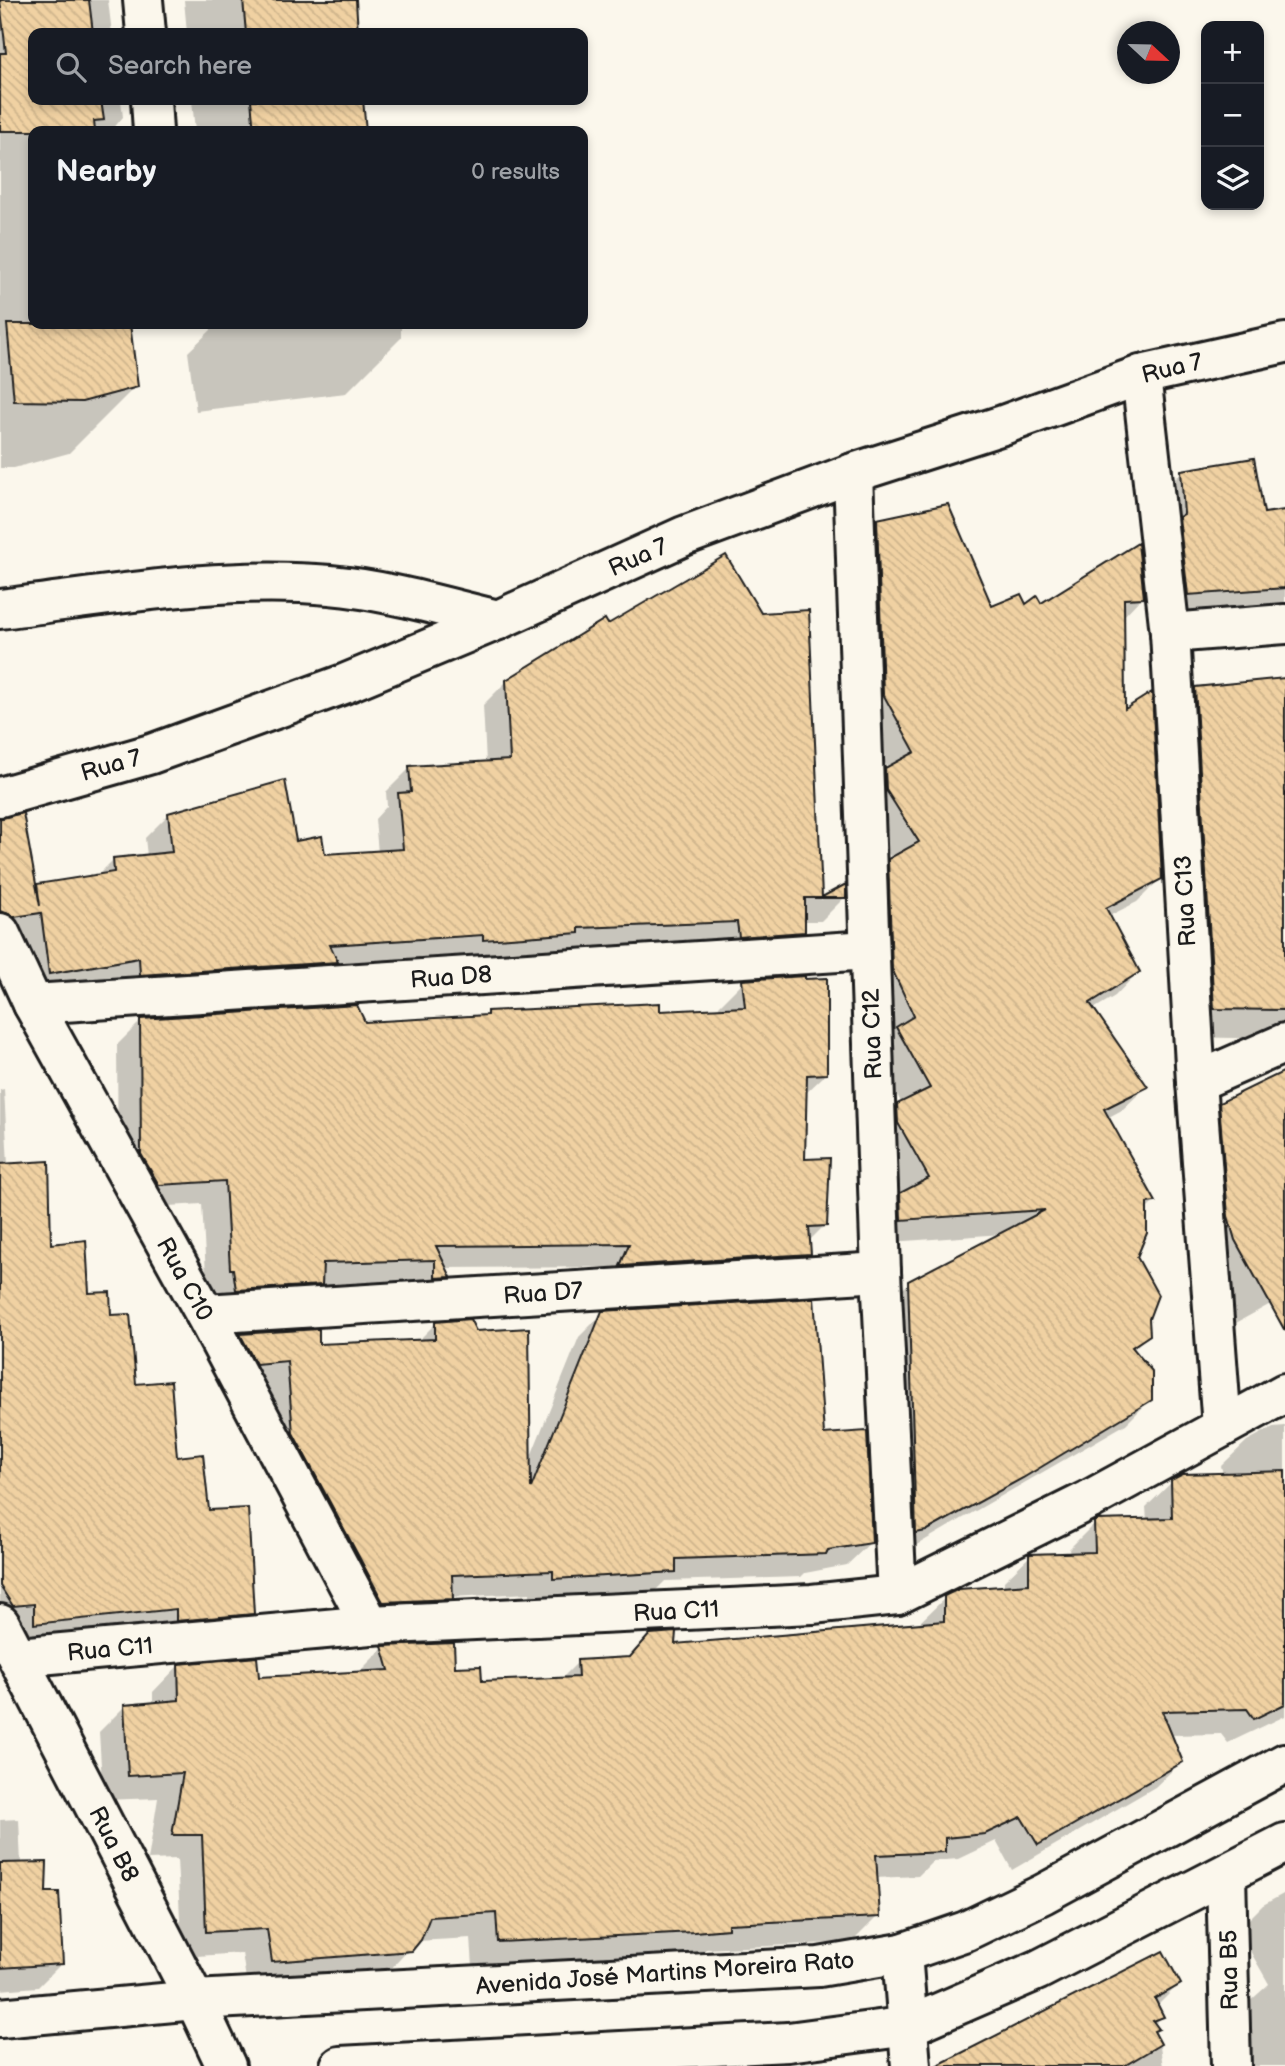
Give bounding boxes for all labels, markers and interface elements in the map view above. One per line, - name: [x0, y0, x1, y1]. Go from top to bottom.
- north arrow: [1117, 21, 1180, 84]
- map controls: [1201, 21, 1264, 210]
- button: +: [1201, 21, 1264, 84]
- search box: [28, 28, 588, 105]
- icon: search: [52, 48, 90, 86]
- text: Search here: [108, 51, 252, 82]
- button: −: [1201, 84, 1264, 147]
- button: layers: [1201, 147, 1264, 210]
- text: Nearby: [56, 154, 156, 190]
- text: 0 results: [471, 158, 560, 186]
- street label: Rua 7: [1139, 347, 1206, 390]
- street label: Rua 7: [604, 532, 672, 583]
- street label: Rua 7: [78, 743, 145, 788]
- street label: Rua C13: [1169, 854, 1202, 947]
- street label: Rua D8: [409, 960, 493, 995]
- street label: Rua C12: [856, 988, 889, 1080]
- street label: Rua C10: [150, 1232, 219, 1326]
- street label: Rua D7: [502, 1276, 584, 1311]
- street label: Rua C11: [632, 1595, 720, 1628]
- street label: Rua C11: [66, 1631, 154, 1668]
- street label: Rua B8: [82, 1802, 145, 1887]
- street label: Rua B5: [1214, 1929, 1245, 2011]
- street label: Avenida José Martins Moreira Rato: [475, 1946, 855, 2001]

